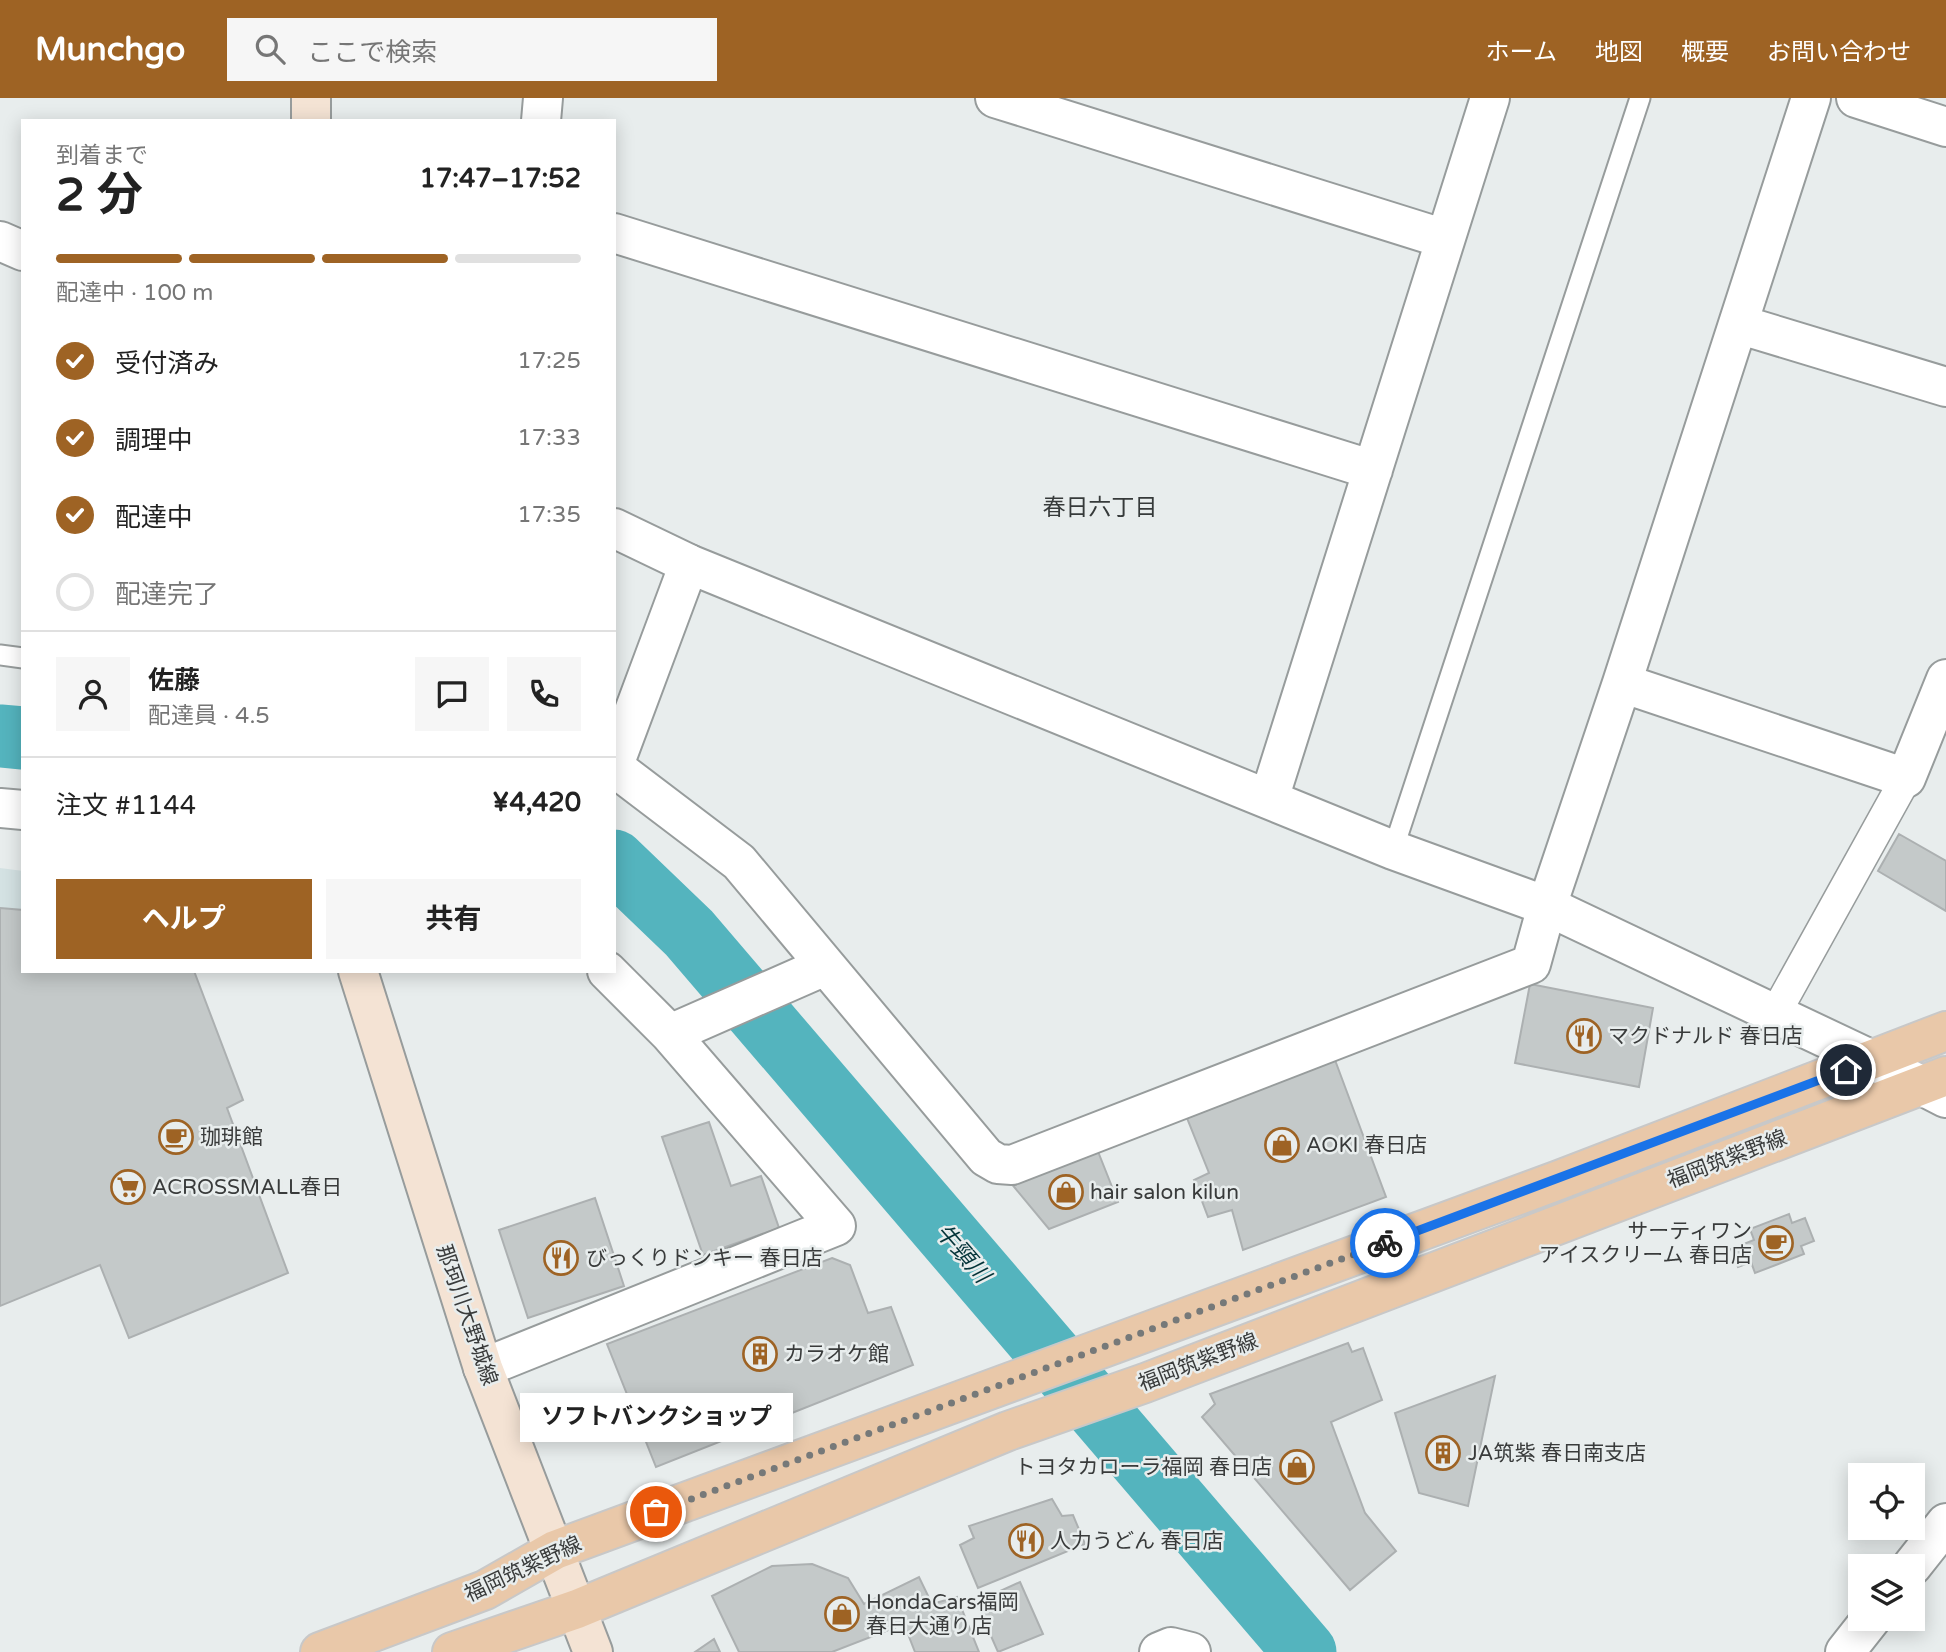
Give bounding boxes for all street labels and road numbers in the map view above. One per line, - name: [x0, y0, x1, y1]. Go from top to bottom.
- street label: 福岡筑紫野線: [1664, 1125, 1790, 1194]
- street label: 那珂川大野城線: [431, 1242, 502, 1389]
- street label: 福岡筑紫野線: [1135, 1328, 1261, 1397]
- street label: 福岡筑紫野線: [461, 1531, 586, 1607]

